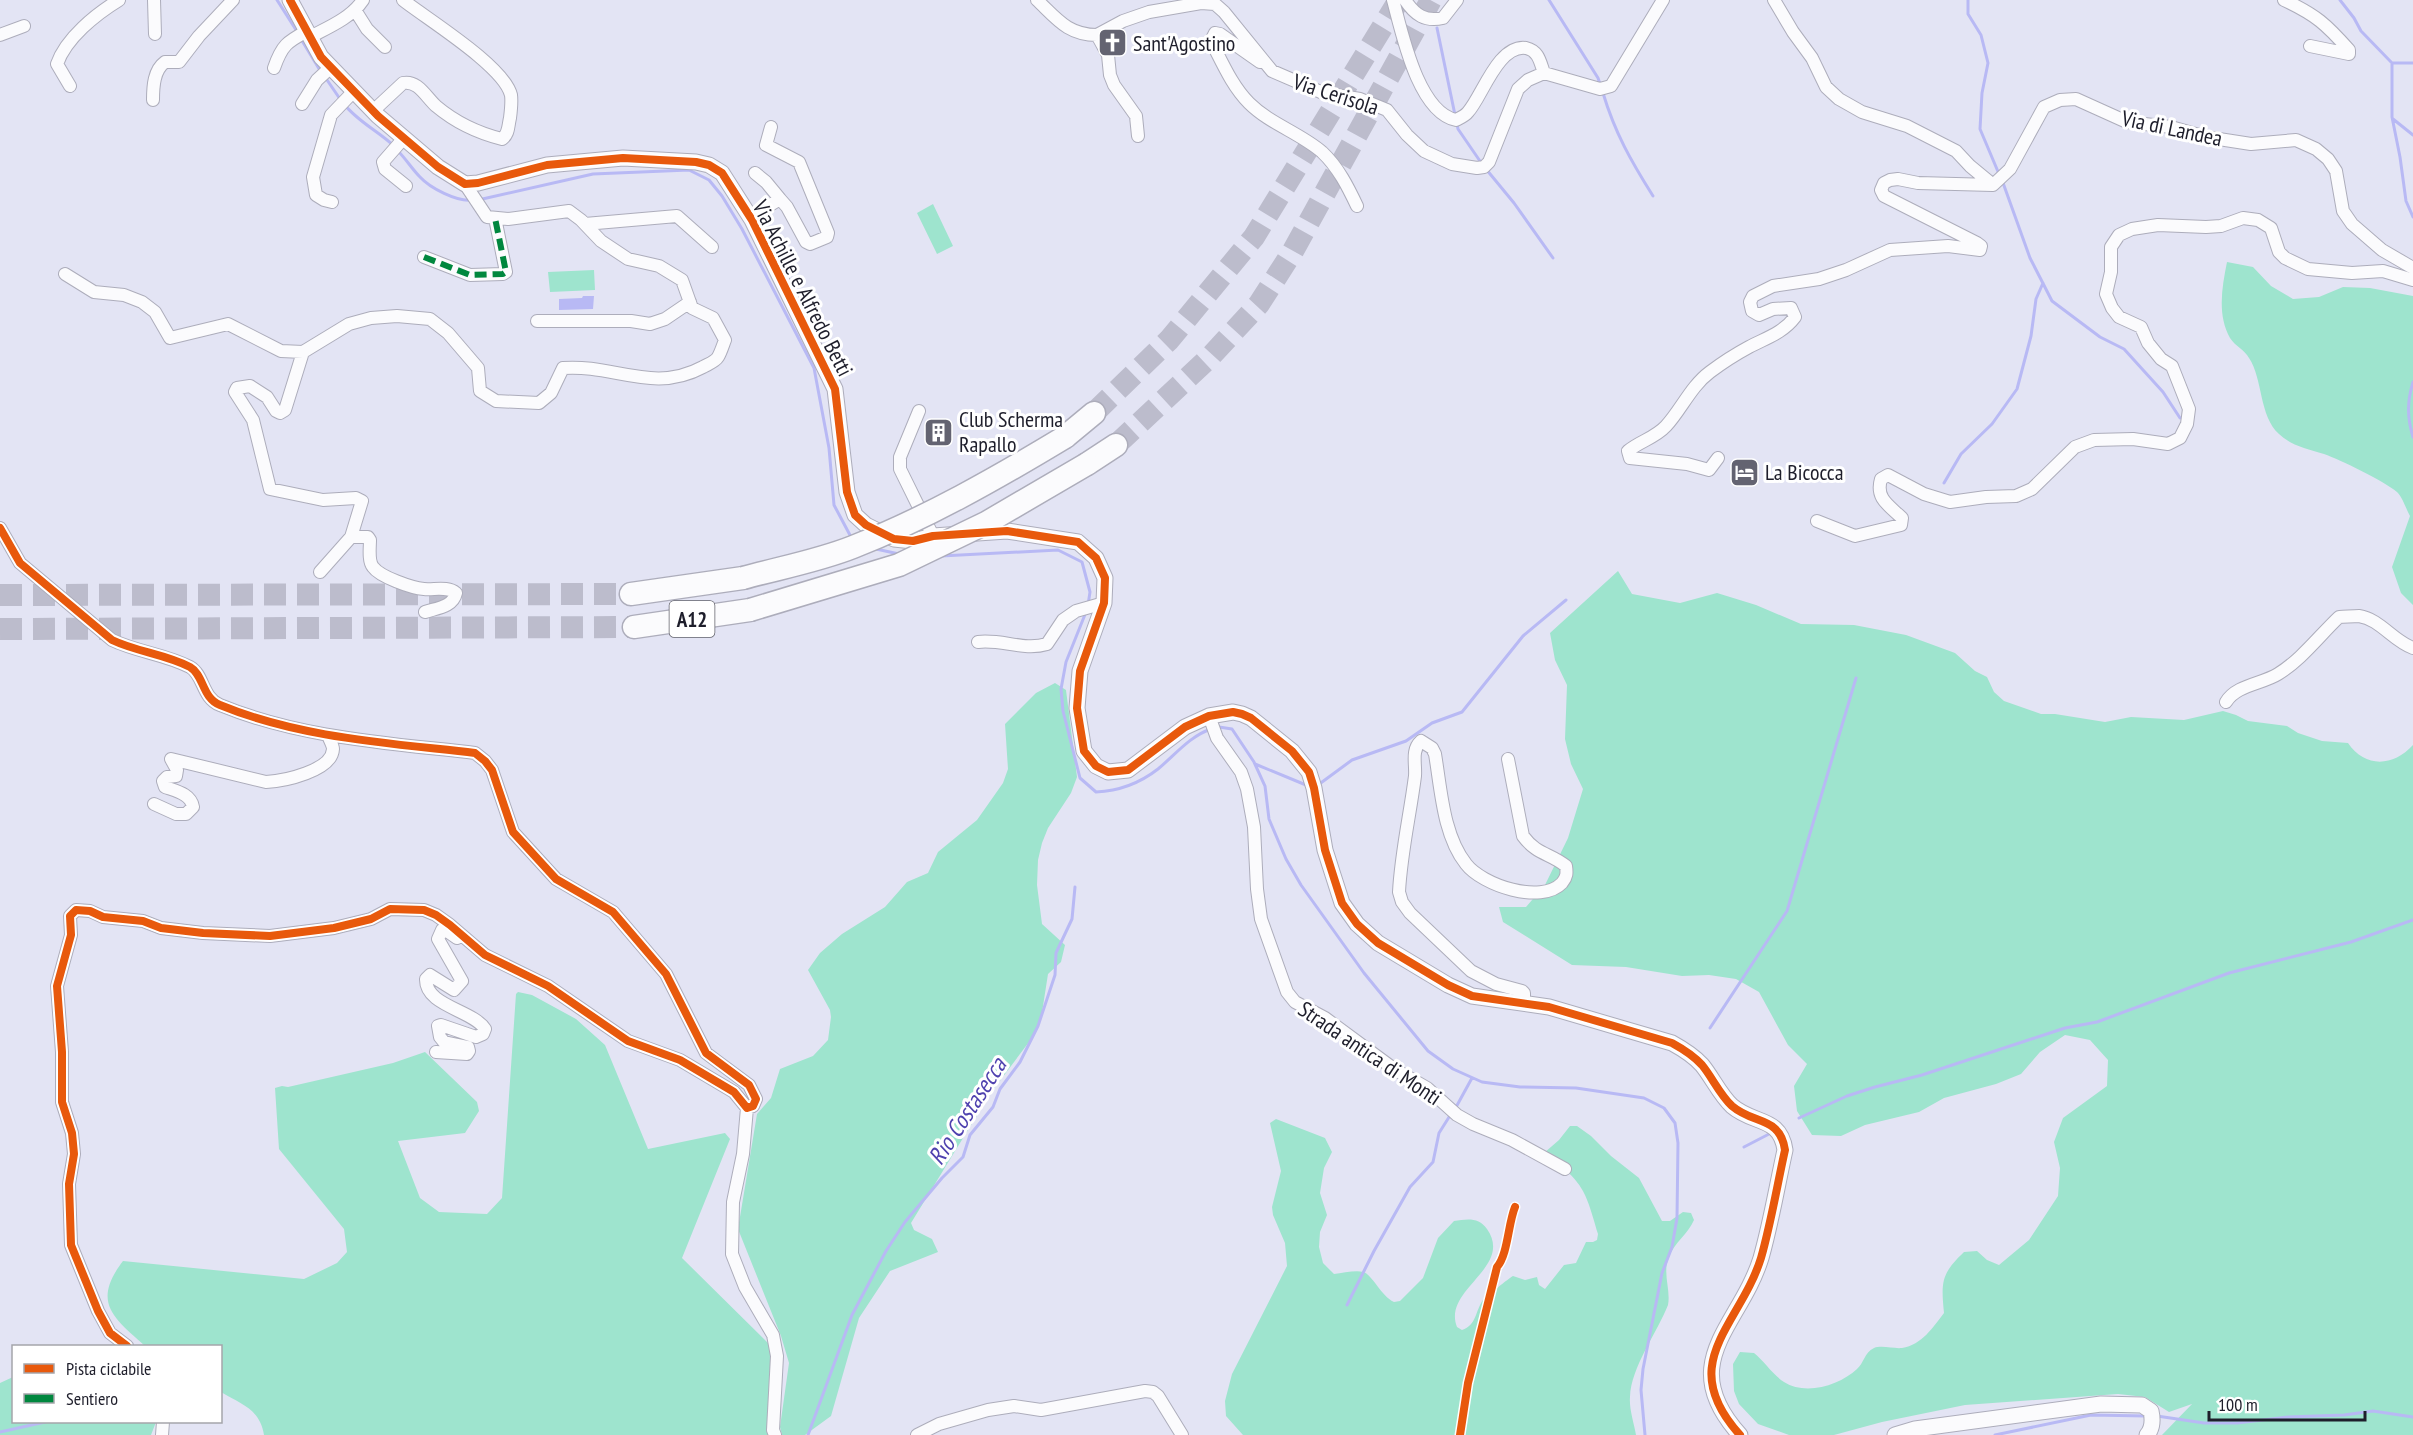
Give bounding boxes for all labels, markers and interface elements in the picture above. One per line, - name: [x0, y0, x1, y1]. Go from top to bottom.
- church icon: Sant'Agostino: [1096, 27, 1128, 59]
- place label: Sant'Agostino: [1133, 29, 1235, 57]
- street label: Via Cerisola: [1289, 67, 1382, 121]
- street label: Via di Landea: [2118, 103, 2225, 152]
- street label: Via Achille e Alfredo Betti: [746, 194, 859, 381]
- place label: Club Scherma Rapallo: [959, 405, 1063, 458]
- building icon: Club Scherma Rapallo: [922, 416, 954, 448]
- hotel icon: La Bicocca: [1728, 456, 1760, 488]
- place label: La Bicocca: [1765, 458, 1843, 486]
- road number: A12: [670, 601, 714, 637]
- street label: Strada antica di Monti: [1293, 995, 1447, 1111]
- water label: Rio Costasecca: [921, 1051, 1014, 1170]
- legend: [12, 1345, 222, 1423]
- text: Pista ciclabile: [66, 1357, 152, 1380]
- scale bar: [2209, 1384, 2365, 1422]
- text: Sentiero: [66, 1387, 118, 1410]
- text: 100 m: [2218, 1393, 2258, 1416]

